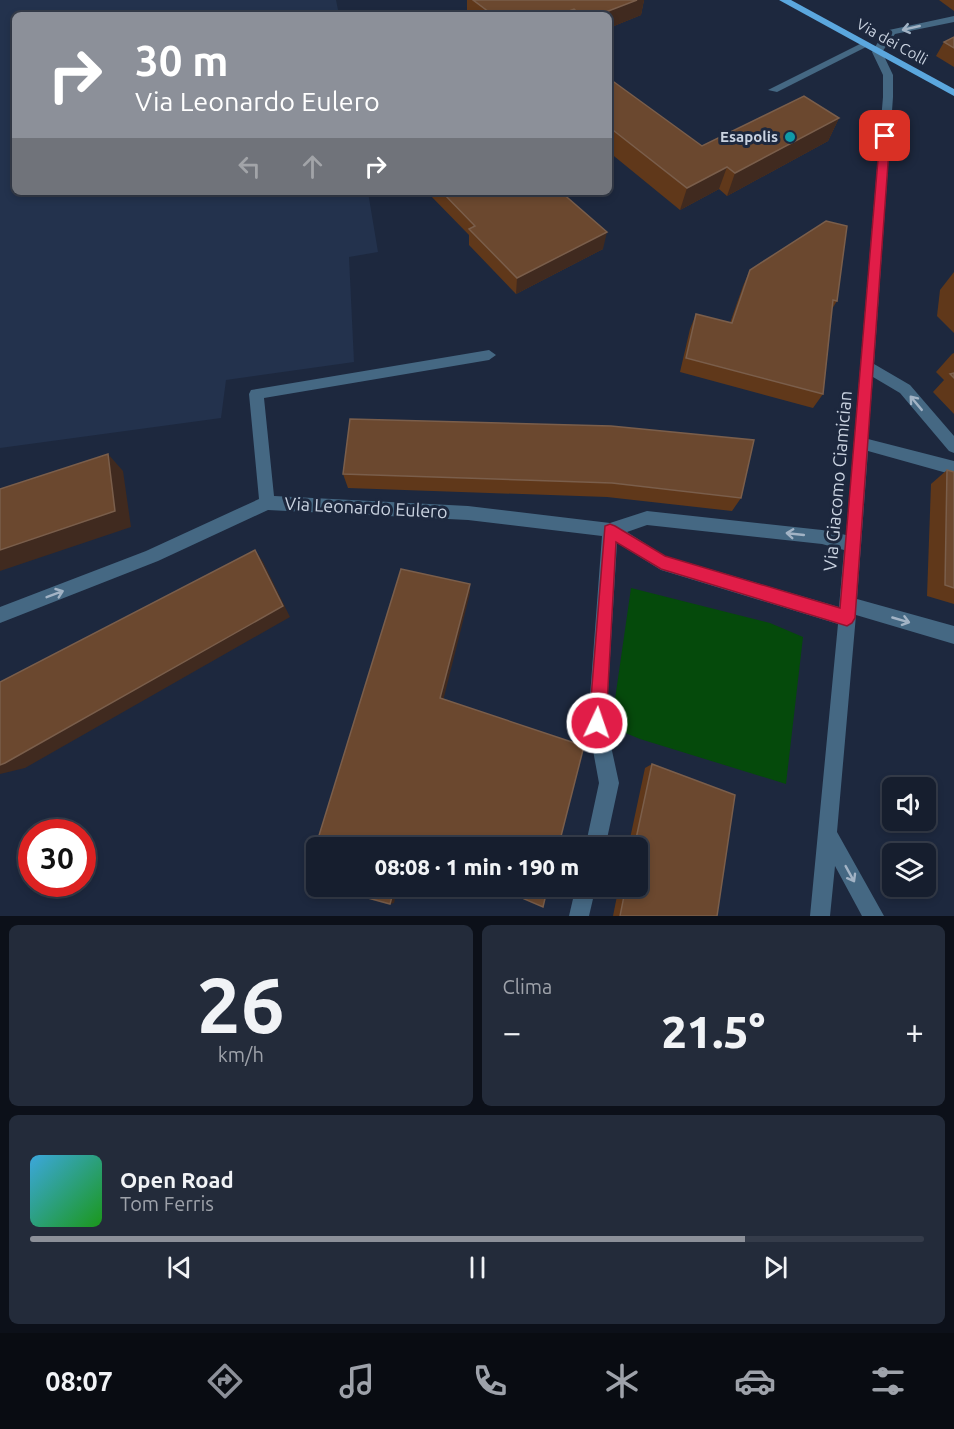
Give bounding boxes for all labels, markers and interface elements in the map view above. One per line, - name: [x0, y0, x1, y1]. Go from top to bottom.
- street label: Via dei Colli: [854, 15, 931, 68]
- one-way arrow: [902, 22, 921, 34]
- icon: right: [36, 36, 114, 114]
- text: 30 m: [135, 37, 229, 84]
- text: Via Leonardo Eulero: [135, 86, 380, 116]
- pin: [859, 110, 910, 161]
- icon: arrive: [868, 119, 901, 152]
- place label: Esapolis: [720, 128, 778, 145]
- marker: Esapolis: [783, 130, 797, 144]
- icon: left: [233, 150, 266, 183]
- icon: ahead: [296, 150, 329, 183]
- icon: right: [359, 150, 392, 183]
- street label: Via Giacomo Ciamician: [819, 390, 855, 572]
- one-way arrow: [909, 396, 923, 411]
- street label: Via Leonardo Eulero: [284, 493, 448, 521]
- one-way arrow: [785, 528, 805, 539]
- one-way arrow: [45, 588, 63, 599]
- one-way arrow: [891, 615, 910, 626]
- position arrow: [565, 691, 629, 755]
- map controls: [882, 777, 936, 897]
- button: sound: [882, 777, 936, 831]
- speed limit sign: 30: [18, 819, 96, 897]
- button: layers: [882, 843, 936, 897]
- text: 08:08 · 1 min · 190 m: [375, 854, 579, 879]
- one-way arrow: [844, 865, 856, 882]
- text: 26: [197, 960, 285, 1048]
- text: Clima: [503, 975, 552, 998]
- text: 21.5°: [661, 1006, 765, 1057]
- text: −: [503, 1013, 521, 1050]
- text: +: [905, 1013, 924, 1050]
- text: km/h: [218, 1043, 264, 1066]
- text: Open Road: [120, 1167, 234, 1192]
- text: Tom Ferris: [120, 1192, 214, 1215]
- icon: previous: [163, 1251, 196, 1284]
- icon: pause: [461, 1251, 494, 1284]
- icon: next: [759, 1251, 792, 1284]
- icon: directions: [204, 1360, 246, 1402]
- icon: music: [336, 1360, 378, 1402]
- icon: phone: [469, 1360, 511, 1402]
- icon: climate: [601, 1360, 643, 1402]
- icon: car: [734, 1360, 776, 1402]
- icon: filters: [867, 1360, 909, 1402]
- text: 08:07: [45, 1366, 113, 1396]

